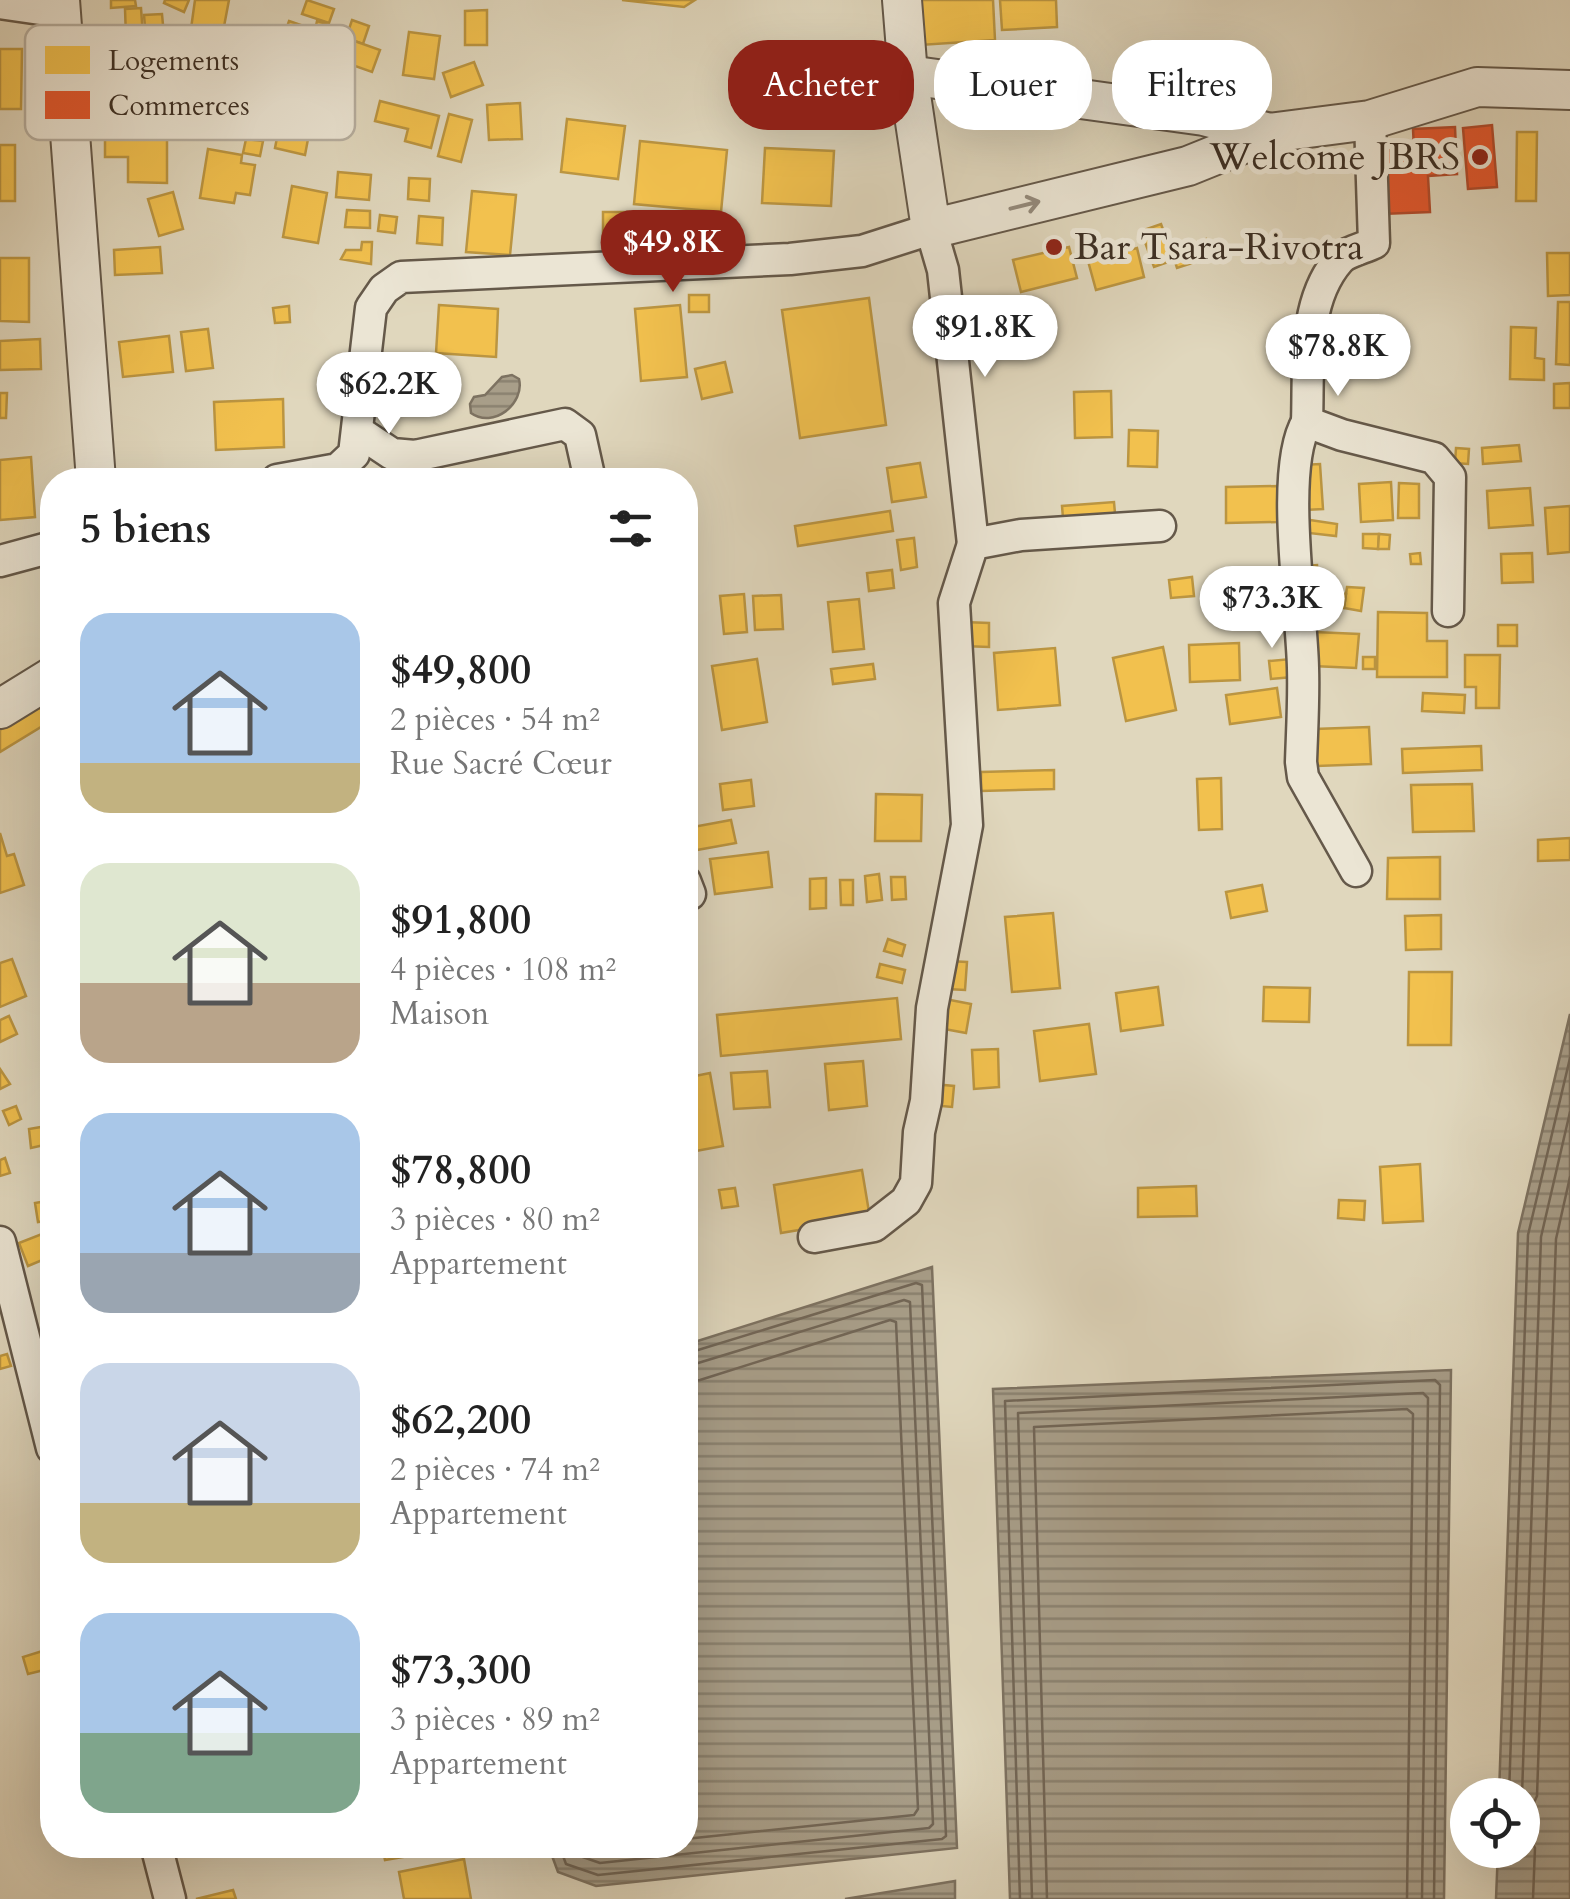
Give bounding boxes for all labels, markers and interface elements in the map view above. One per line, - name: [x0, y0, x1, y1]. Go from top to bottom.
- legend: [25, 25, 355, 140]
- chip: Acheter: [728, 40, 914, 130]
- chip: Louer: [934, 40, 1092, 130]
- chip: Filtres: [1112, 40, 1272, 130]
- text: Logements: [108, 42, 239, 80]
- text: Commerces: [108, 87, 250, 125]
- place label: Welcome JBRS: [1209, 131, 1460, 183]
- marker: Welcome JBRS: [1469, 146, 1491, 168]
- one-way arrow: [1009, 195, 1040, 214]
- pin: $49.8K: [592, 210, 754, 295]
- text: $49.8K: [623, 220, 723, 264]
- place label: Bar Tsara-Rivotra: [1074, 221, 1364, 273]
- marker: Bar Tsara-Rivotra: [1043, 236, 1065, 258]
- pin: $91.8K: [904, 295, 1066, 380]
- text: $91.8K: [935, 305, 1035, 349]
- pin: $78.8K: [1257, 314, 1419, 399]
- text: $78.8K: [1288, 324, 1388, 368]
- pin: $62.2K: [308, 352, 470, 437]
- text: $62.2K: [339, 362, 439, 406]
- text: 5 biens: [80, 500, 211, 557]
- icon: filters: [603, 501, 658, 556]
- pin: $73.3K: [1191, 566, 1353, 651]
- text: $73.3K: [1222, 576, 1322, 620]
- text: $49,800: [390, 641, 531, 698]
- icon: home: [160, 653, 280, 773]
- text: 2 pièces · 54 m²: [390, 698, 600, 742]
- text: Rue Sacré Cœur: [390, 742, 612, 786]
- text: $91,800: [390, 891, 531, 948]
- icon: home: [160, 903, 280, 1023]
- text: 4 pièces · 108 m²: [390, 948, 616, 992]
- text: Maison: [390, 992, 489, 1036]
- text: $78,800: [390, 1141, 531, 1198]
- icon: home: [160, 1153, 280, 1273]
- text: 3 pièces · 80 m²: [390, 1198, 600, 1242]
- text: Appartement: [390, 1242, 567, 1286]
- text: $62,200: [390, 1391, 531, 1448]
- icon: home: [160, 1403, 280, 1523]
- text: 2 pièces · 74 m²: [390, 1448, 600, 1492]
- text: Appartement: [390, 1492, 567, 1536]
- text: $73,300: [390, 1641, 531, 1698]
- icon: home: [160, 1653, 280, 1773]
- text: 3 pièces · 89 m²: [390, 1698, 600, 1742]
- text: Appartement: [390, 1742, 567, 1786]
- map controls: [1450, 1778, 1540, 1868]
- button: locate: [1450, 1778, 1540, 1868]

